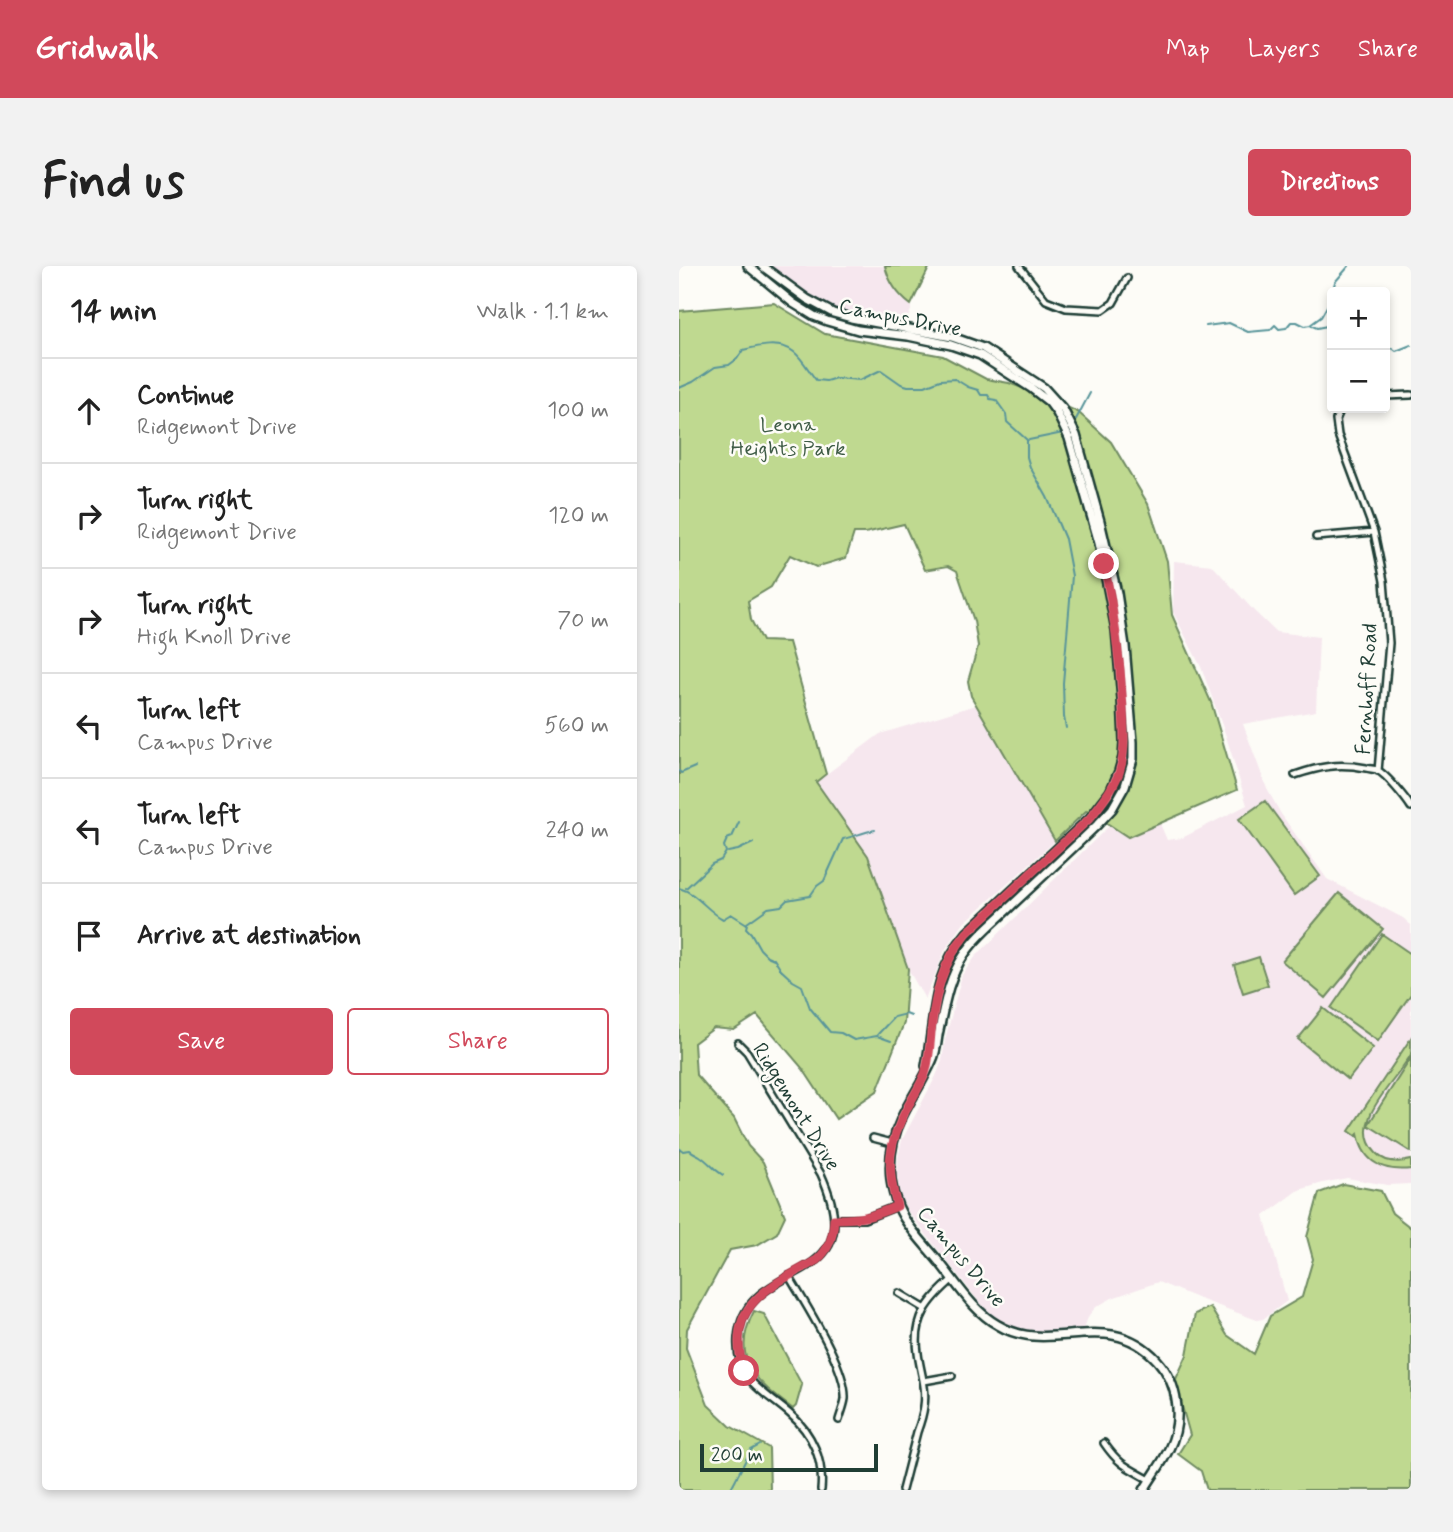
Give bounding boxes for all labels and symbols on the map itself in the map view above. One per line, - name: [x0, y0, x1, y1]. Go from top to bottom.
- street label: Campus Drive: [836, 292, 964, 344]
- park label: Leona Heights Park: [730, 411, 846, 463]
- route end: [1088, 548, 1119, 579]
- street label: Fernhoff Road: [1350, 623, 1384, 755]
- street label: Ridgemont Drive: [745, 1038, 847, 1177]
- street label: Campus Drive: [910, 1200, 1012, 1314]
- route start: [728, 1355, 759, 1386]
- scale bar: [700, 1441, 879, 1473]

